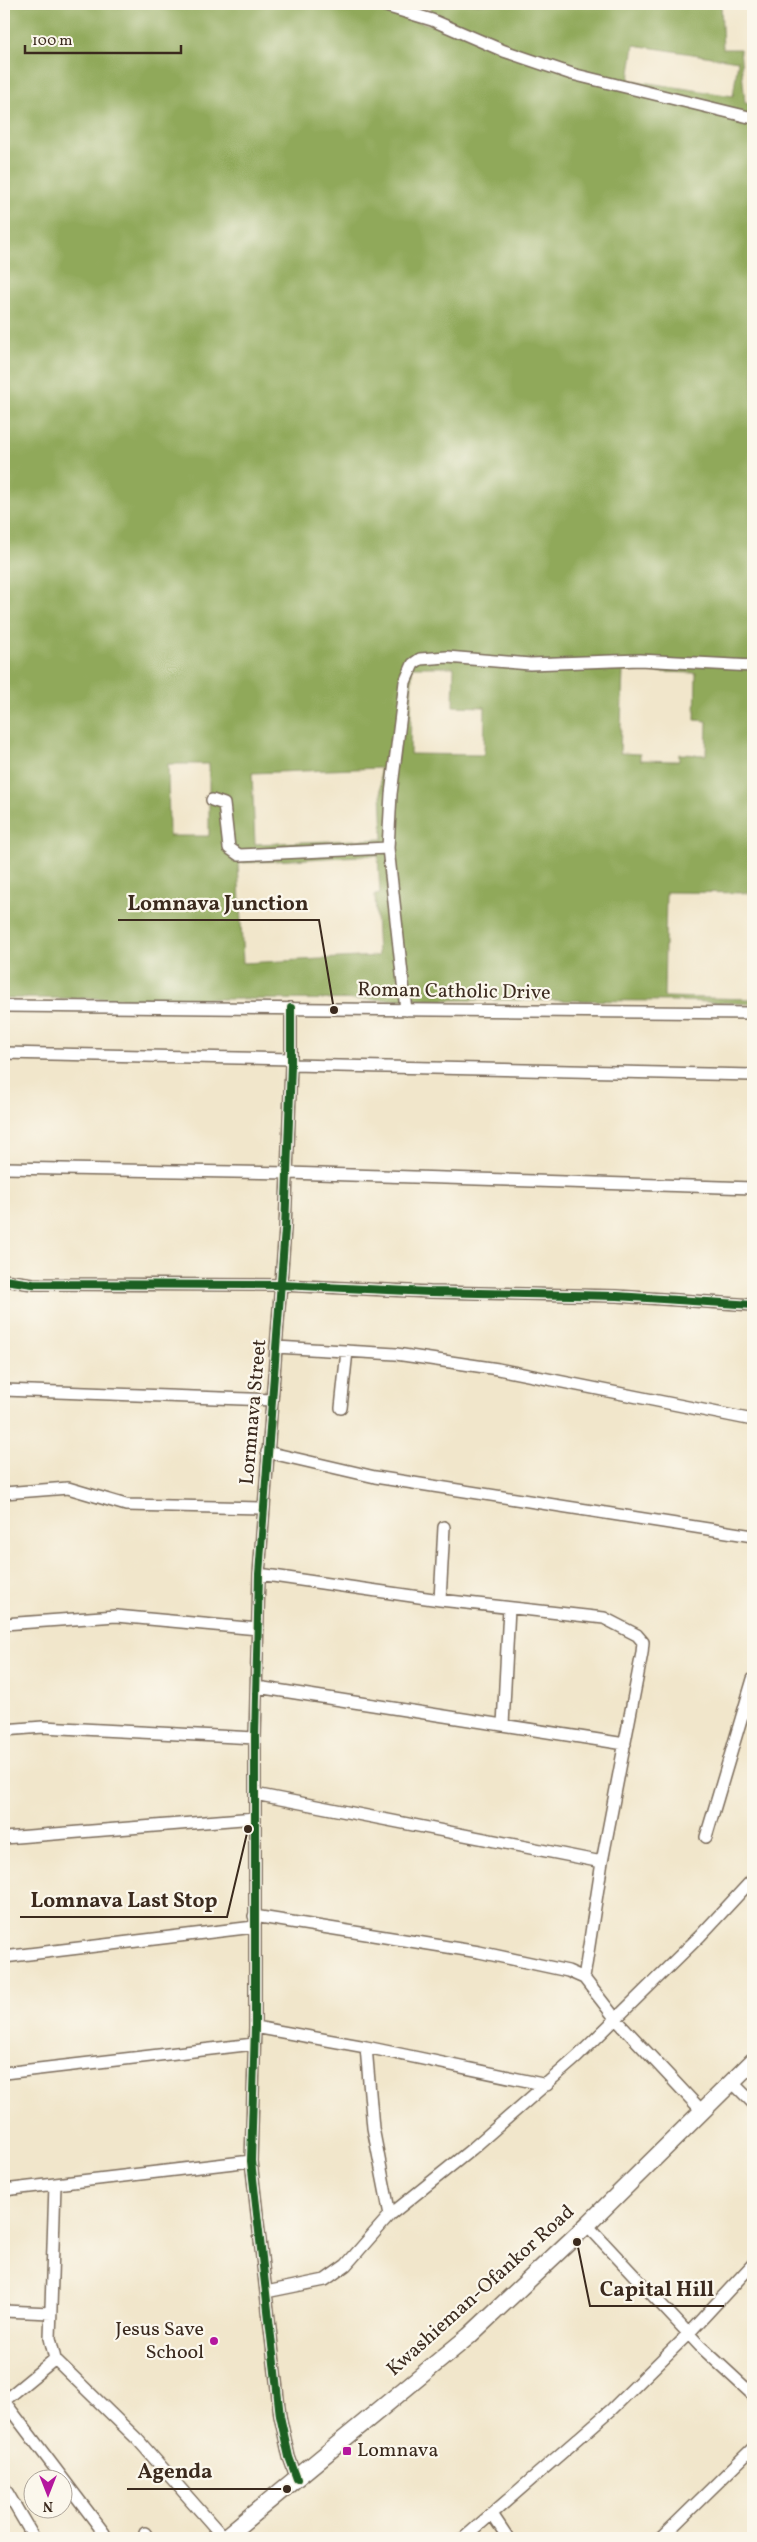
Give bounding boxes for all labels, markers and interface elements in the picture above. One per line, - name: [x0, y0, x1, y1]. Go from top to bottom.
- scale bar: [25, 22, 181, 54]
- text: 100 m: [32, 31, 72, 52]
- callout: Lomnava Junction: [118, 884, 319, 920]
- text: Lomnava Junction: [127, 890, 309, 919]
- street label: Roman Catholic Drive: [357, 976, 551, 1008]
- street label: Lormnava Street: [234, 1338, 274, 1486]
- callout: Lomnava Last Stop: [20, 1881, 227, 1917]
- text: Lomnava Last Stop: [31, 1887, 217, 1916]
- street label: Kwashieman-Ofankor Road: [381, 2199, 581, 2383]
- callout: Capital Hill: [590, 2270, 724, 2306]
- text: Capital Hill: [600, 2276, 714, 2305]
- place label: Jesus Save School: [115, 2316, 204, 2367]
- marker: Jesus Save School: [208, 2335, 220, 2347]
- place label: Lomnava: [357, 2437, 438, 2465]
- marker: Lomnava: [341, 2445, 353, 2457]
- callout: Agenda: [127, 2453, 222, 2489]
- text: Agenda: [138, 2458, 212, 2487]
- north arrow: [22, 2470, 72, 2520]
- text: N: [43, 2496, 53, 2515]

